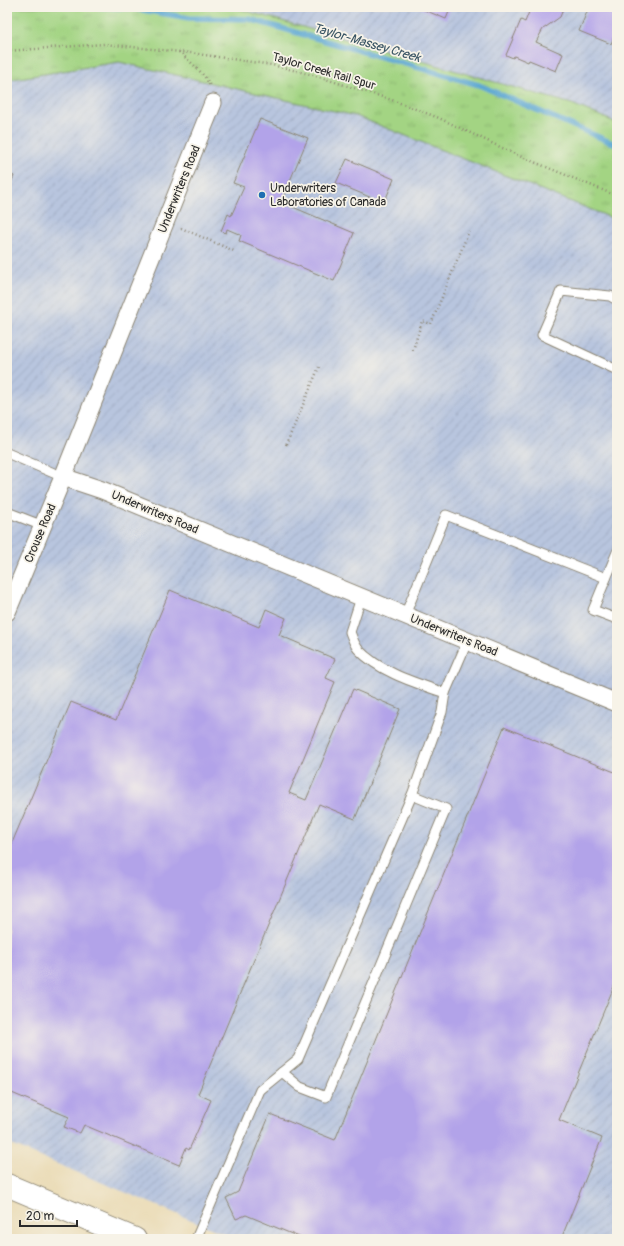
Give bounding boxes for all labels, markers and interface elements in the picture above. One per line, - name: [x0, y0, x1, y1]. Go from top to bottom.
- water label: Taylor-Massey Creek: [311, 20, 424, 66]
- street label: Taylor Creek Rail Spur: [270, 50, 378, 94]
- street label: Underwriters Road: [155, 143, 204, 235]
- place label: Underwriters Laboratories of Canada: [270, 181, 387, 210]
- marker: Underwriters Laboratories of Canada: [257, 190, 267, 200]
- street label: Underwriters Road: [109, 487, 201, 538]
- street label: Crouse Road: [21, 501, 60, 565]
- street label: Underwriters Road: [408, 611, 500, 660]
- scale bar: [20, 1202, 77, 1228]
- text: 20 m: [26, 1209, 55, 1224]

